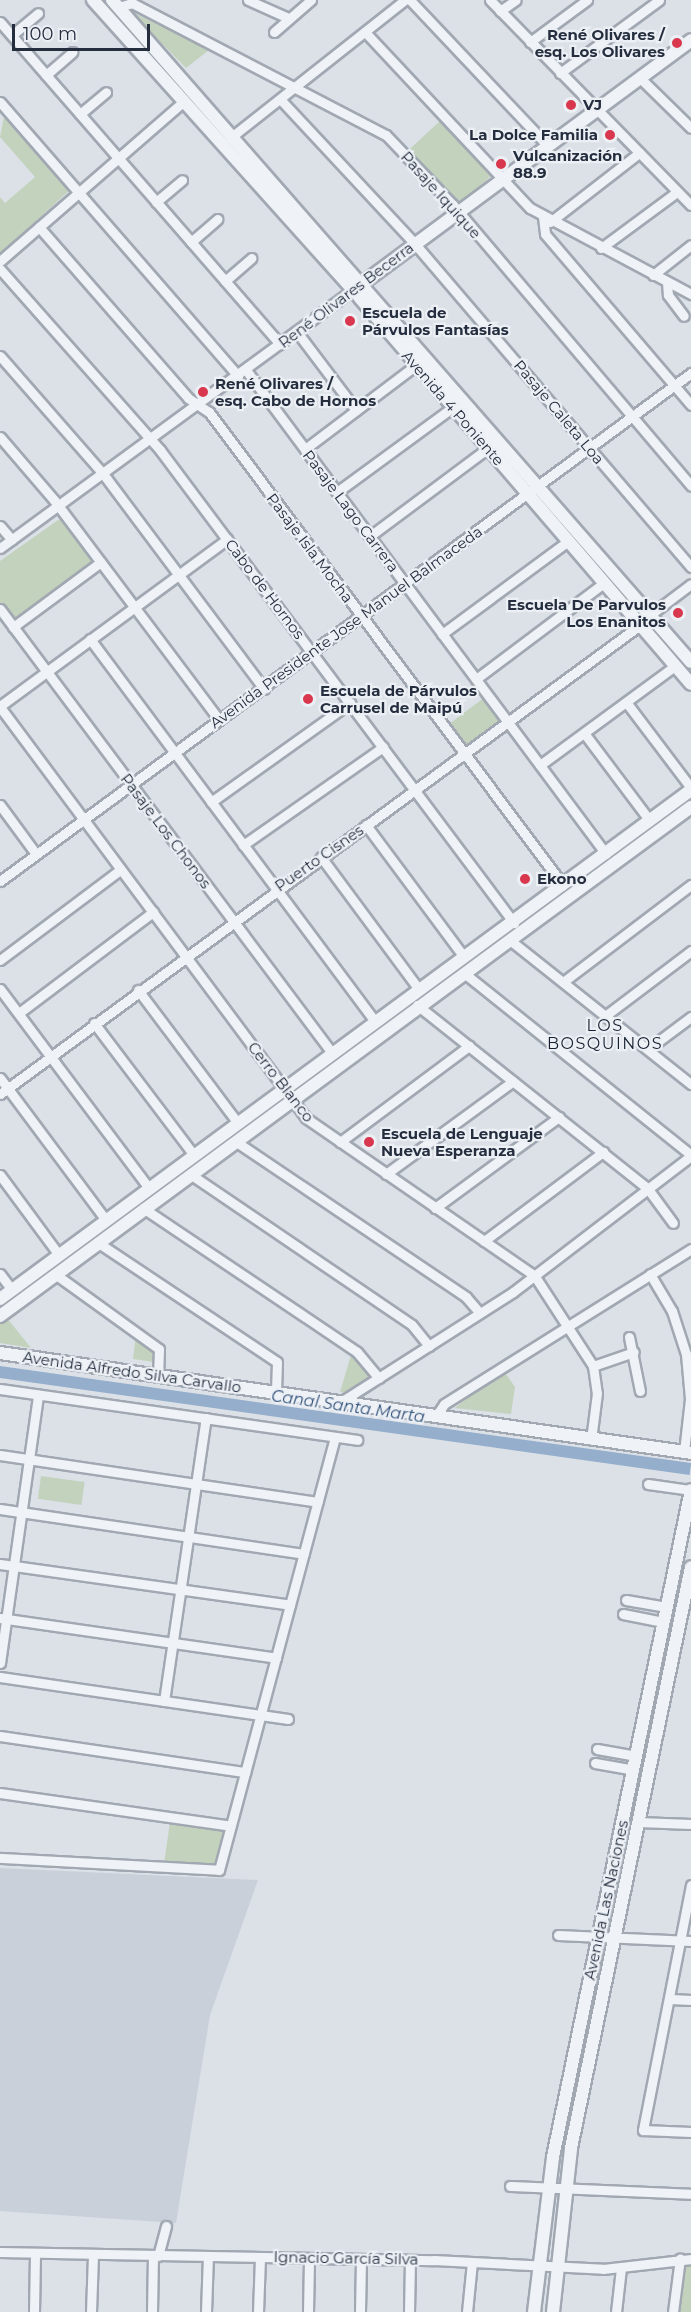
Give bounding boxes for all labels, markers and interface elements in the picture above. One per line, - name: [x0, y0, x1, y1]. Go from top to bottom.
- scale bar: [15, 12, 153, 50]
- text: 100 m: [23, 23, 77, 45]
- place label: René Olivares / esq. Los Olivares: [535, 25, 665, 60]
- marker: René Olivares / esq. Los Olivares: [670, 36, 684, 50]
- place label: VJ: [583, 96, 602, 114]
- marker: VJ: [564, 98, 578, 112]
- place label: La Dolce Familia: [469, 126, 598, 144]
- marker: La Dolce Familia: [603, 128, 617, 142]
- place label: Vulcanización 88.9: [513, 146, 622, 181]
- street label: Pasaje Iquique: [397, 148, 485, 242]
- marker: Vulcanización 88.9: [494, 157, 508, 171]
- street label: René Olivares Becerra: [275, 238, 417, 352]
- place label: Escuela de Párvulos Fantasías: [362, 303, 509, 338]
- marker: Escuela de Párvulos Fantasías: [343, 314, 357, 328]
- street label: Avenida 4 Poniente: [398, 347, 508, 469]
- street label: Pasaje Caleta Loa: [510, 356, 608, 468]
- place label: René Olivares / esq. Cabo de Hornos: [215, 374, 376, 409]
- marker: René Olivares / esq. Cabo de Hornos: [196, 385, 210, 399]
- street label: Pasaje Lago Carrera: [299, 446, 403, 576]
- street label: Pasaje Isla Mocha: [263, 490, 357, 606]
- street label: Avenida Presidente Jose Manuel Balmaceda: [206, 522, 486, 732]
- street label: Cabo de Hornos: [222, 536, 308, 642]
- place label: Escuela De Parvulos Los Enanitos: [507, 595, 666, 630]
- marker: Escuela De Parvulos Los Enanitos: [671, 606, 685, 620]
- place label: Escuela de Párvulos Carrusel de Maipú: [320, 681, 477, 716]
- marker: Escuela de Párvulos Carrusel de Maipú: [301, 692, 315, 706]
- street label: Pasaje Los Chonos: [117, 770, 215, 892]
- street label: Puerto Cisnes: [271, 821, 367, 895]
- place label: Ekono: [537, 870, 587, 888]
- marker: Ekono: [518, 872, 532, 886]
- district label: LOS BOSQUINOS: [547, 1016, 663, 1054]
- street label: Cerro Blanco: [244, 1038, 318, 1126]
- place label: Escuela de Lenguaje Nueva Esperanza: [381, 1124, 543, 1159]
- marker: Escuela de Lenguaje Nueva Esperanza: [362, 1135, 376, 1149]
- street label: Avenida Alfredo Silva Carvallo: [22, 1348, 242, 1396]
- water label: Canal Santa Marta: [270, 1387, 426, 1427]
- street label: Avenida Las Naciones: [580, 1819, 632, 1981]
- street label: Ignacio García Silva: [273, 2248, 419, 2268]

